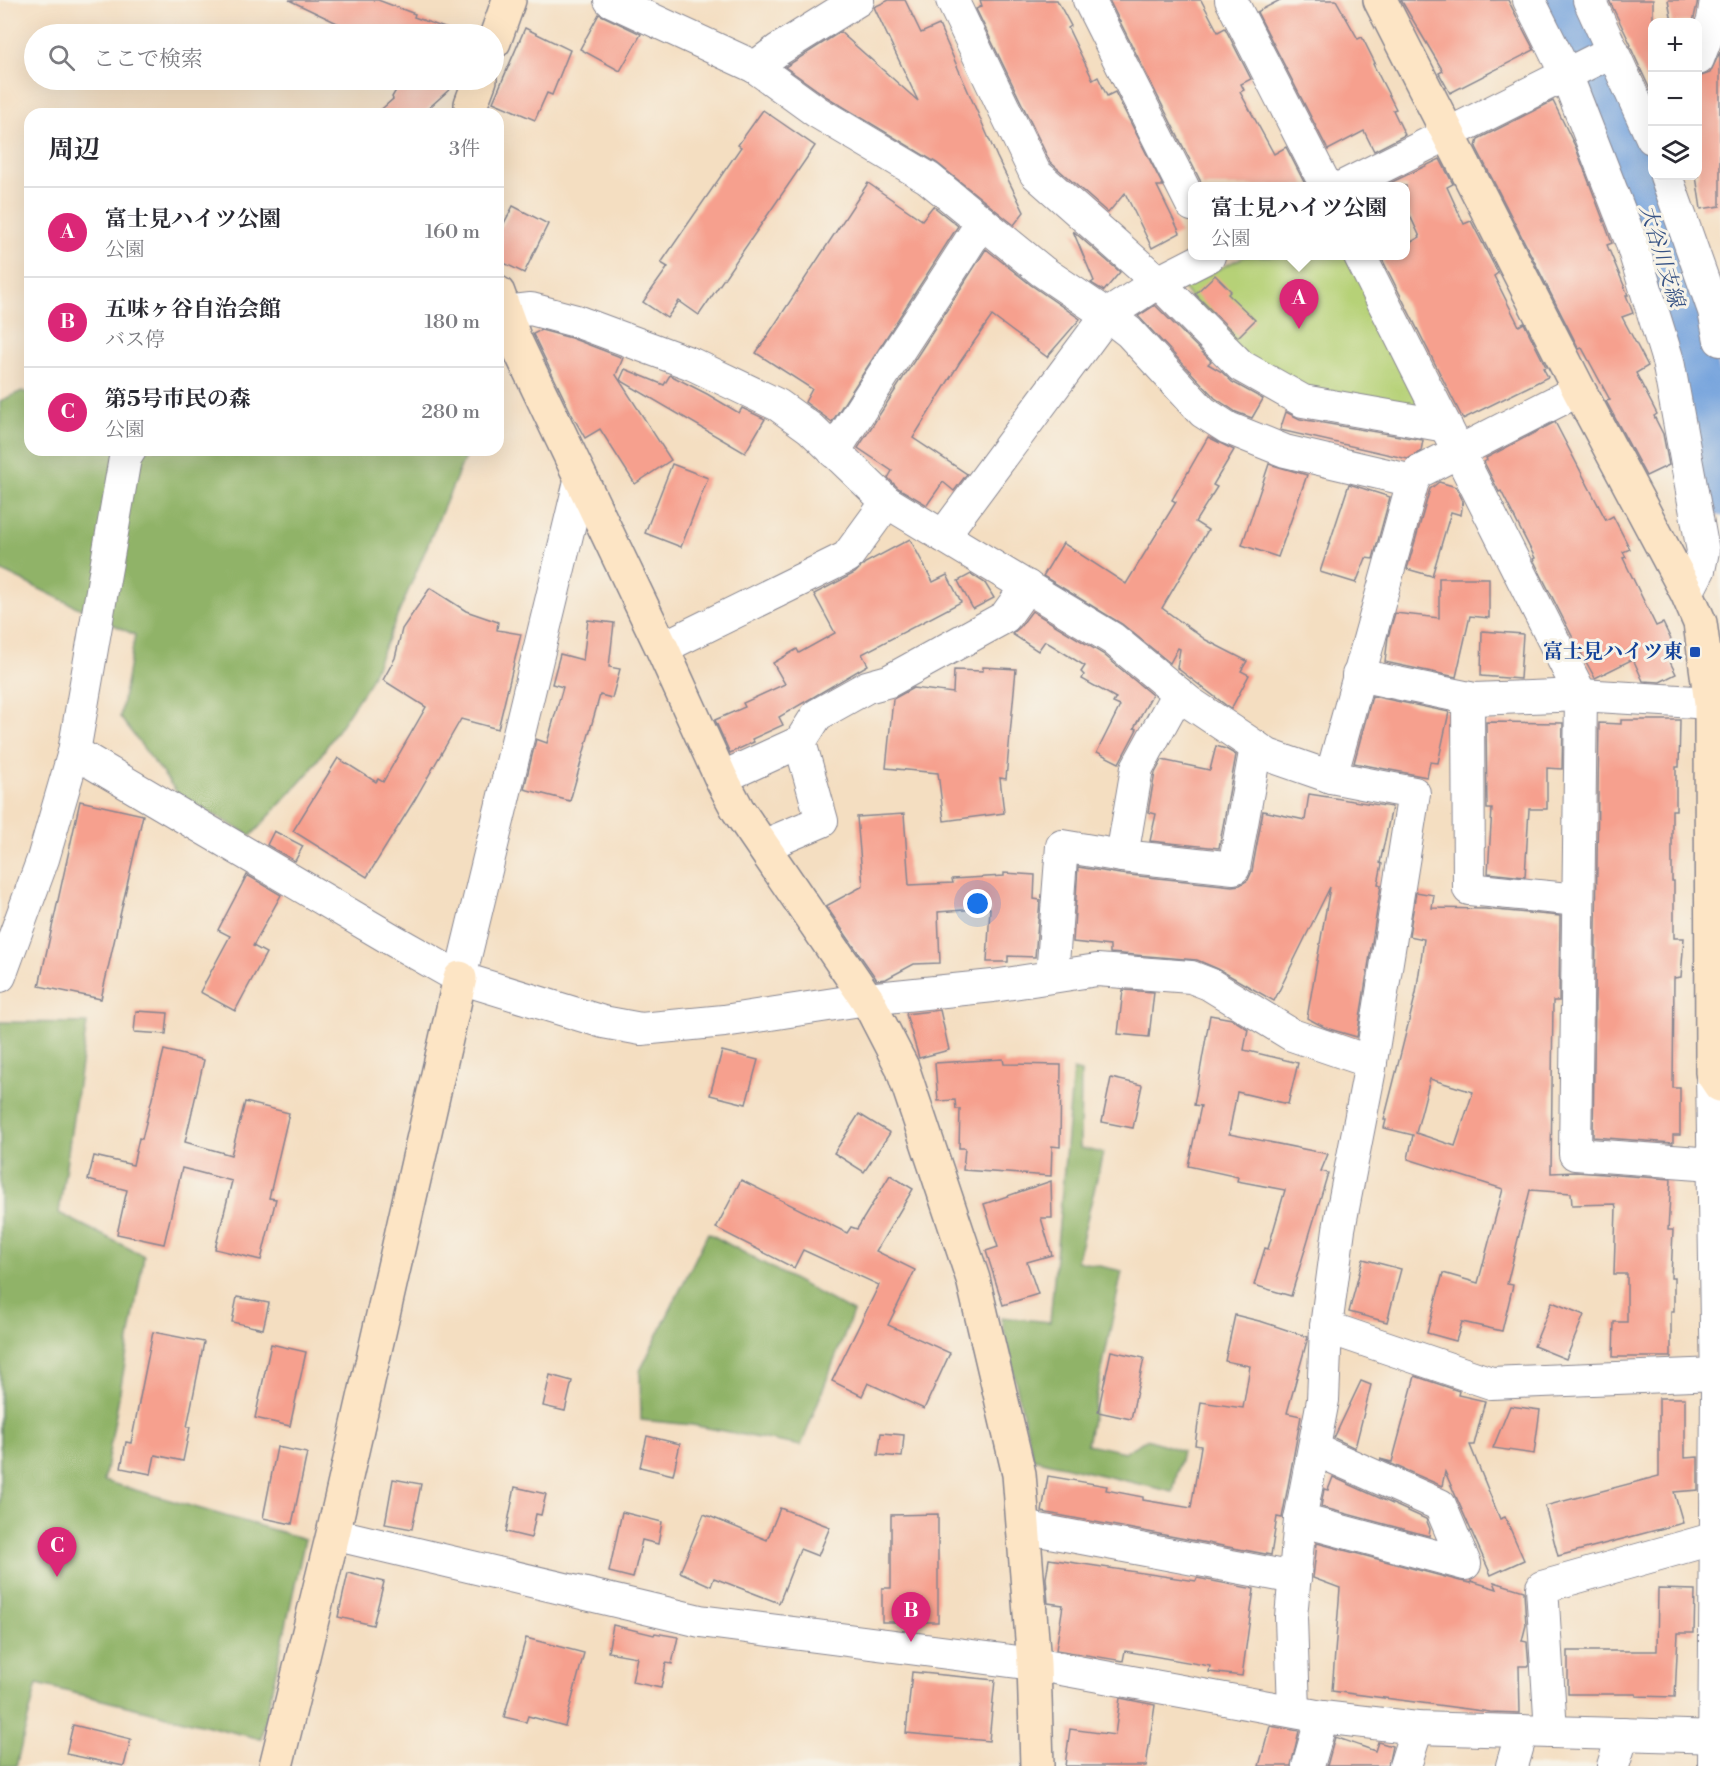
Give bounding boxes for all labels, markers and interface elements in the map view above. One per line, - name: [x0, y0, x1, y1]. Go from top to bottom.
- map controls: [1648, 18, 1702, 180]
- button: +: [1648, 18, 1702, 72]
- search box: [24, 24, 504, 90]
- icon: search: [45, 41, 78, 74]
- text: ここで検索: [93, 46, 203, 73]
- button: −: [1648, 72, 1702, 126]
- button: layers: [1648, 126, 1702, 180]
- text: 周辺: [48, 134, 100, 166]
- text: 3件: [449, 137, 480, 162]
- popup: [1188, 182, 1410, 260]
- text: 富士見ハイツ公園: [1211, 195, 1387, 222]
- water label: 大谷川支線: [1633, 202, 1690, 313]
- text: 富士見ハイツ公園: [105, 206, 281, 233]
- text: A: [60, 220, 75, 245]
- text: 160 m: [425, 220, 480, 245]
- text: 公園: [1211, 227, 1251, 252]
- text: 公園: [105, 238, 145, 263]
- pin: A: [1280, 280, 1318, 329]
- text: 五味ヶ谷自治会館: [105, 296, 281, 323]
- text: B: [60, 310, 75, 335]
- text: 180 m: [425, 310, 480, 335]
- text: バス停: [105, 328, 165, 353]
- text: 第5号市民の森: [105, 386, 251, 413]
- text: C: [60, 400, 75, 425]
- text: 280 m: [421, 400, 480, 425]
- text: 公園: [105, 418, 145, 443]
- place label: 富士見ハイツ東: [1543, 640, 1683, 665]
- marker: 富士見ハイツ東: [1688, 645, 1702, 659]
- your location: [963, 889, 992, 918]
- pin: C: [38, 1528, 76, 1577]
- pin: B: [892, 1592, 930, 1642]

